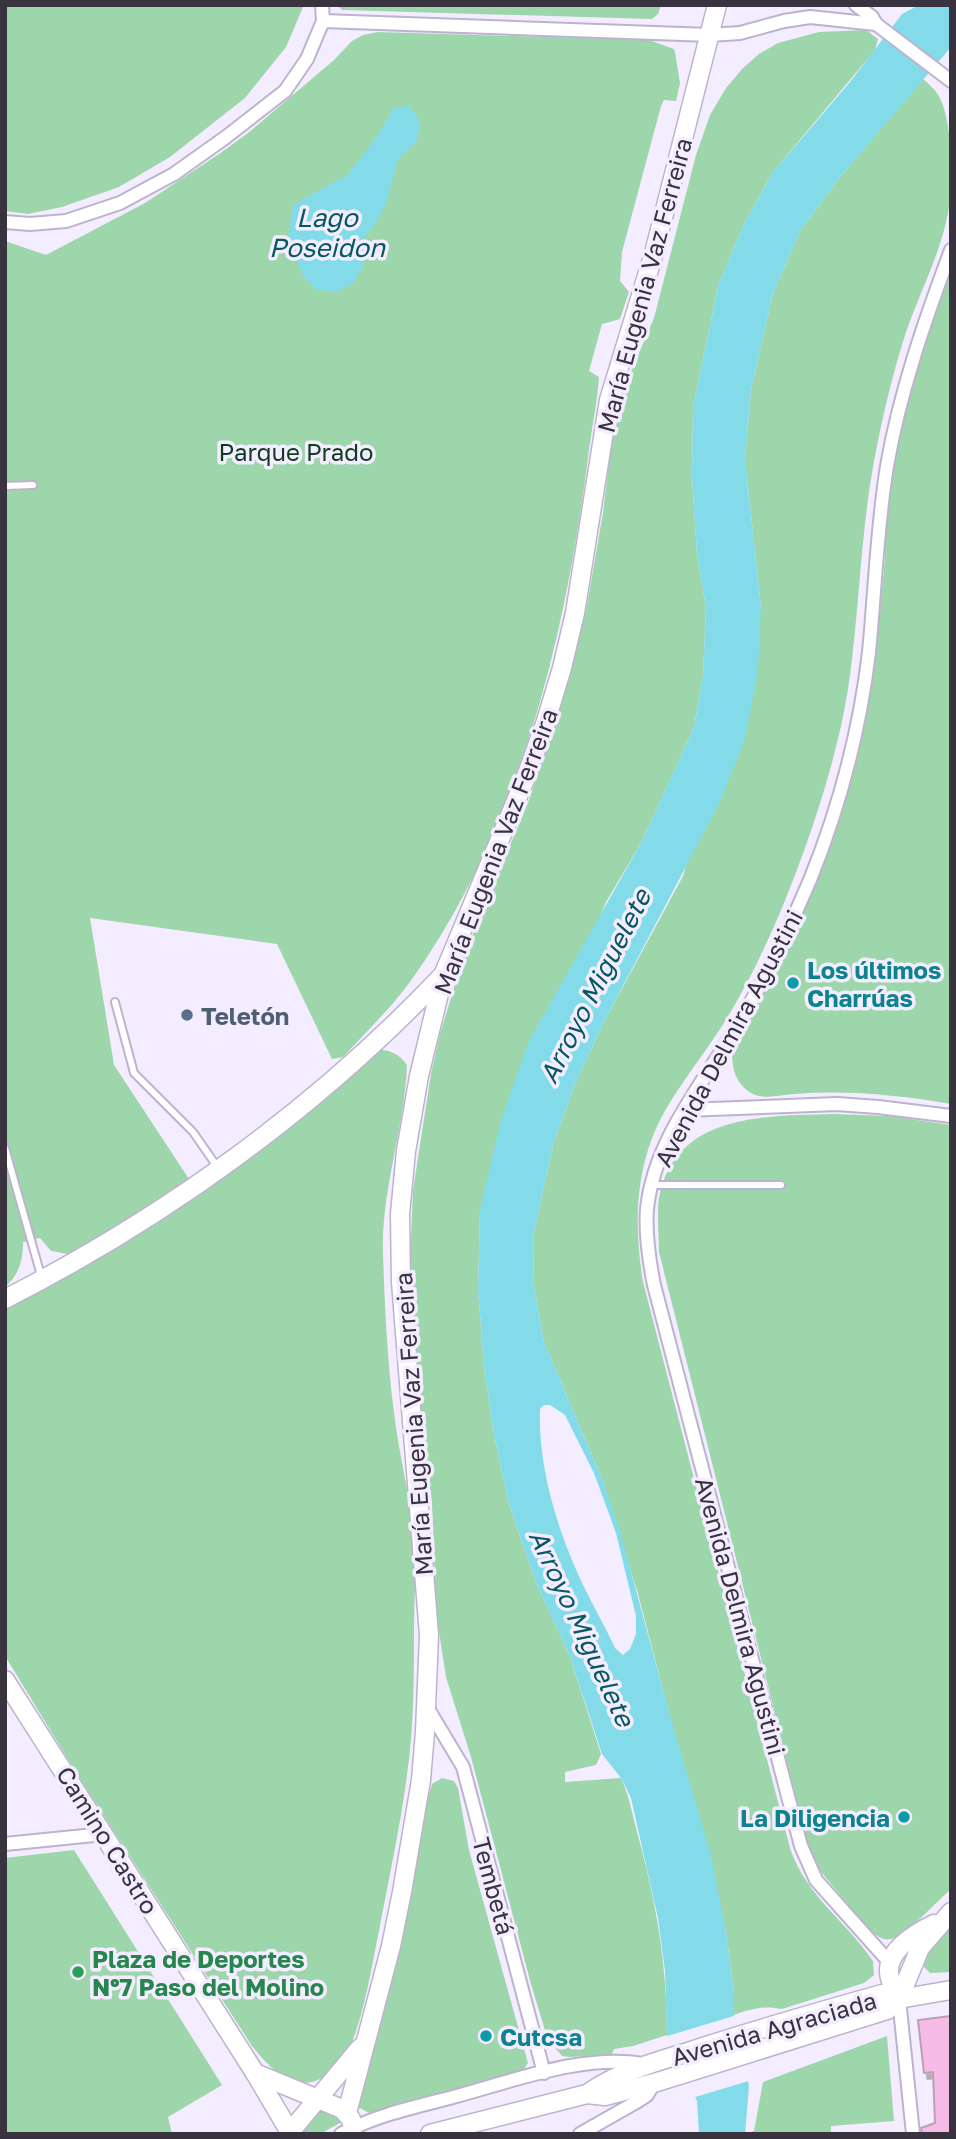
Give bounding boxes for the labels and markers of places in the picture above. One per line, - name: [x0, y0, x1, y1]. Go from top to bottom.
- place label: Los últimos Charrúas: [807, 955, 941, 1012]
- marker: Los últimos Charrúas: [785, 975, 801, 991]
- place label: Teletón: [201, 1001, 289, 1030]
- marker: Teletón: [179, 1007, 195, 1023]
- place label: La Diligencia: [740, 1803, 890, 1832]
- marker: La Diligencia: [896, 1809, 912, 1825]
- place label: Plaza de Deportes Nº7 Paso del Molino: [92, 1944, 324, 2001]
- marker: Plaza de Deportes Nº7 Paso del Molino: [70, 1964, 86, 1980]
- place label: Cutcsa: [500, 2022, 582, 2051]
- marker: Cutcsa: [478, 2028, 494, 2044]

